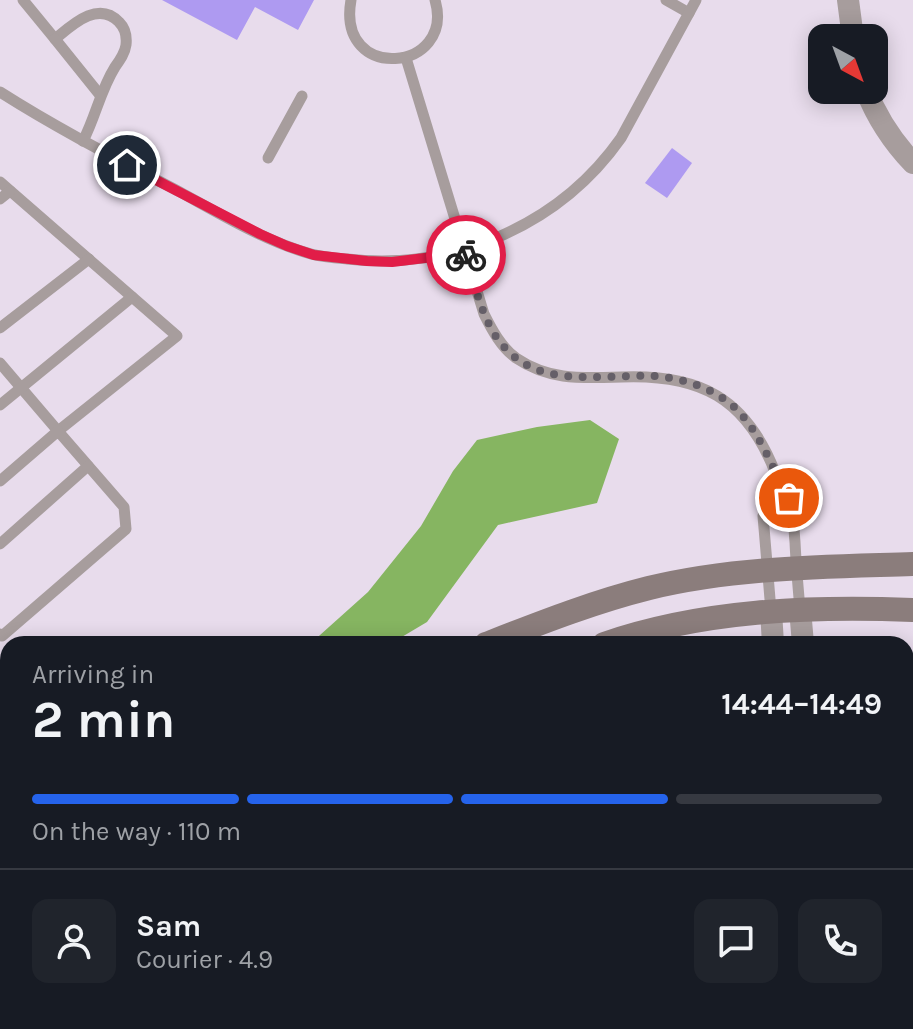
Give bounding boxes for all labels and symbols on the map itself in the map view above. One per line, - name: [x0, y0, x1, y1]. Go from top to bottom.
- north arrow: [808, 24, 888, 104]
- pin: [93, 131, 161, 199]
- courier: [426, 215, 506, 295]
- pin: [755, 464, 823, 532]

